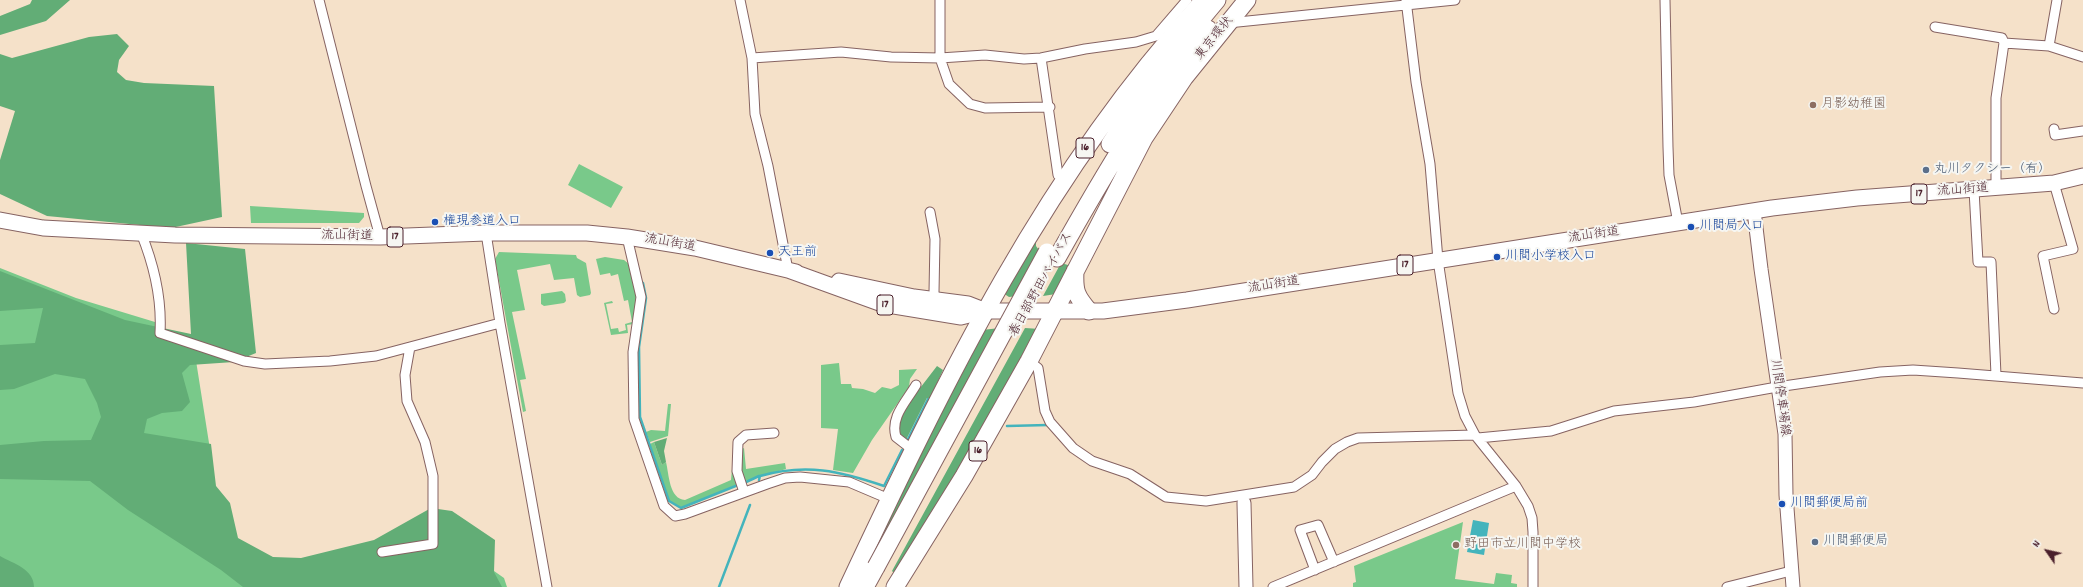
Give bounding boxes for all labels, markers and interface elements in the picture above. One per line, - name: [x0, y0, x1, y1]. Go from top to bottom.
- street label: 東京環状: [1193, 14, 1237, 64]
- place label: 月影幼稚園: [1821, 97, 1886, 113]
- marker: 月影幼稚園: [1808, 100, 1818, 110]
- road number: 16: [1076, 138, 1094, 158]
- place label: 丸川タクシー（有）: [1934, 162, 2051, 178]
- marker: 丸川タクシー（有）: [1921, 165, 1931, 175]
- street label: 流山街道: [1937, 181, 1989, 201]
- road number: 17: [1911, 184, 1927, 204]
- place label: 権現参道入口: [443, 214, 521, 230]
- marker: 権現参道入口: [430, 217, 440, 227]
- place label: 川間局入口: [1699, 219, 1764, 235]
- marker: 川間局入口: [1686, 222, 1696, 232]
- street label: 流山街道: [1567, 225, 1621, 247]
- road number: 17: [387, 227, 403, 247]
- street label: 流山街道: [321, 229, 373, 245]
- street label: 春日部野田バイパス: [1007, 230, 1077, 340]
- street label: 流山街道: [643, 232, 697, 256]
- place label: 天王前: [778, 245, 817, 261]
- marker: 天王前: [765, 248, 775, 258]
- place label: 川間小学校入口: [1505, 249, 1596, 265]
- marker: 川間小学校入口: [1492, 252, 1502, 262]
- road number: 17: [1397, 255, 1413, 275]
- street label: 流山街道: [1247, 274, 1301, 298]
- road number: 17: [877, 295, 893, 315]
- street label: 川間停車場線: [1766, 358, 1792, 438]
- road number: 16: [969, 441, 987, 461]
- place label: 川間郵便局前: [1790, 496, 1868, 512]
- marker: 川間郵便局前: [1777, 499, 1787, 509]
- north arrow: [2027, 531, 2067, 571]
- place label: 川間郵便局: [1823, 534, 1888, 550]
- place label: 野田市立川間中学校: [1464, 537, 1581, 553]
- marker: 川間郵便局: [1810, 537, 1820, 547]
- text: N: [2029, 538, 2045, 551]
- marker: 野田市立川間中学校: [1451, 540, 1461, 550]

